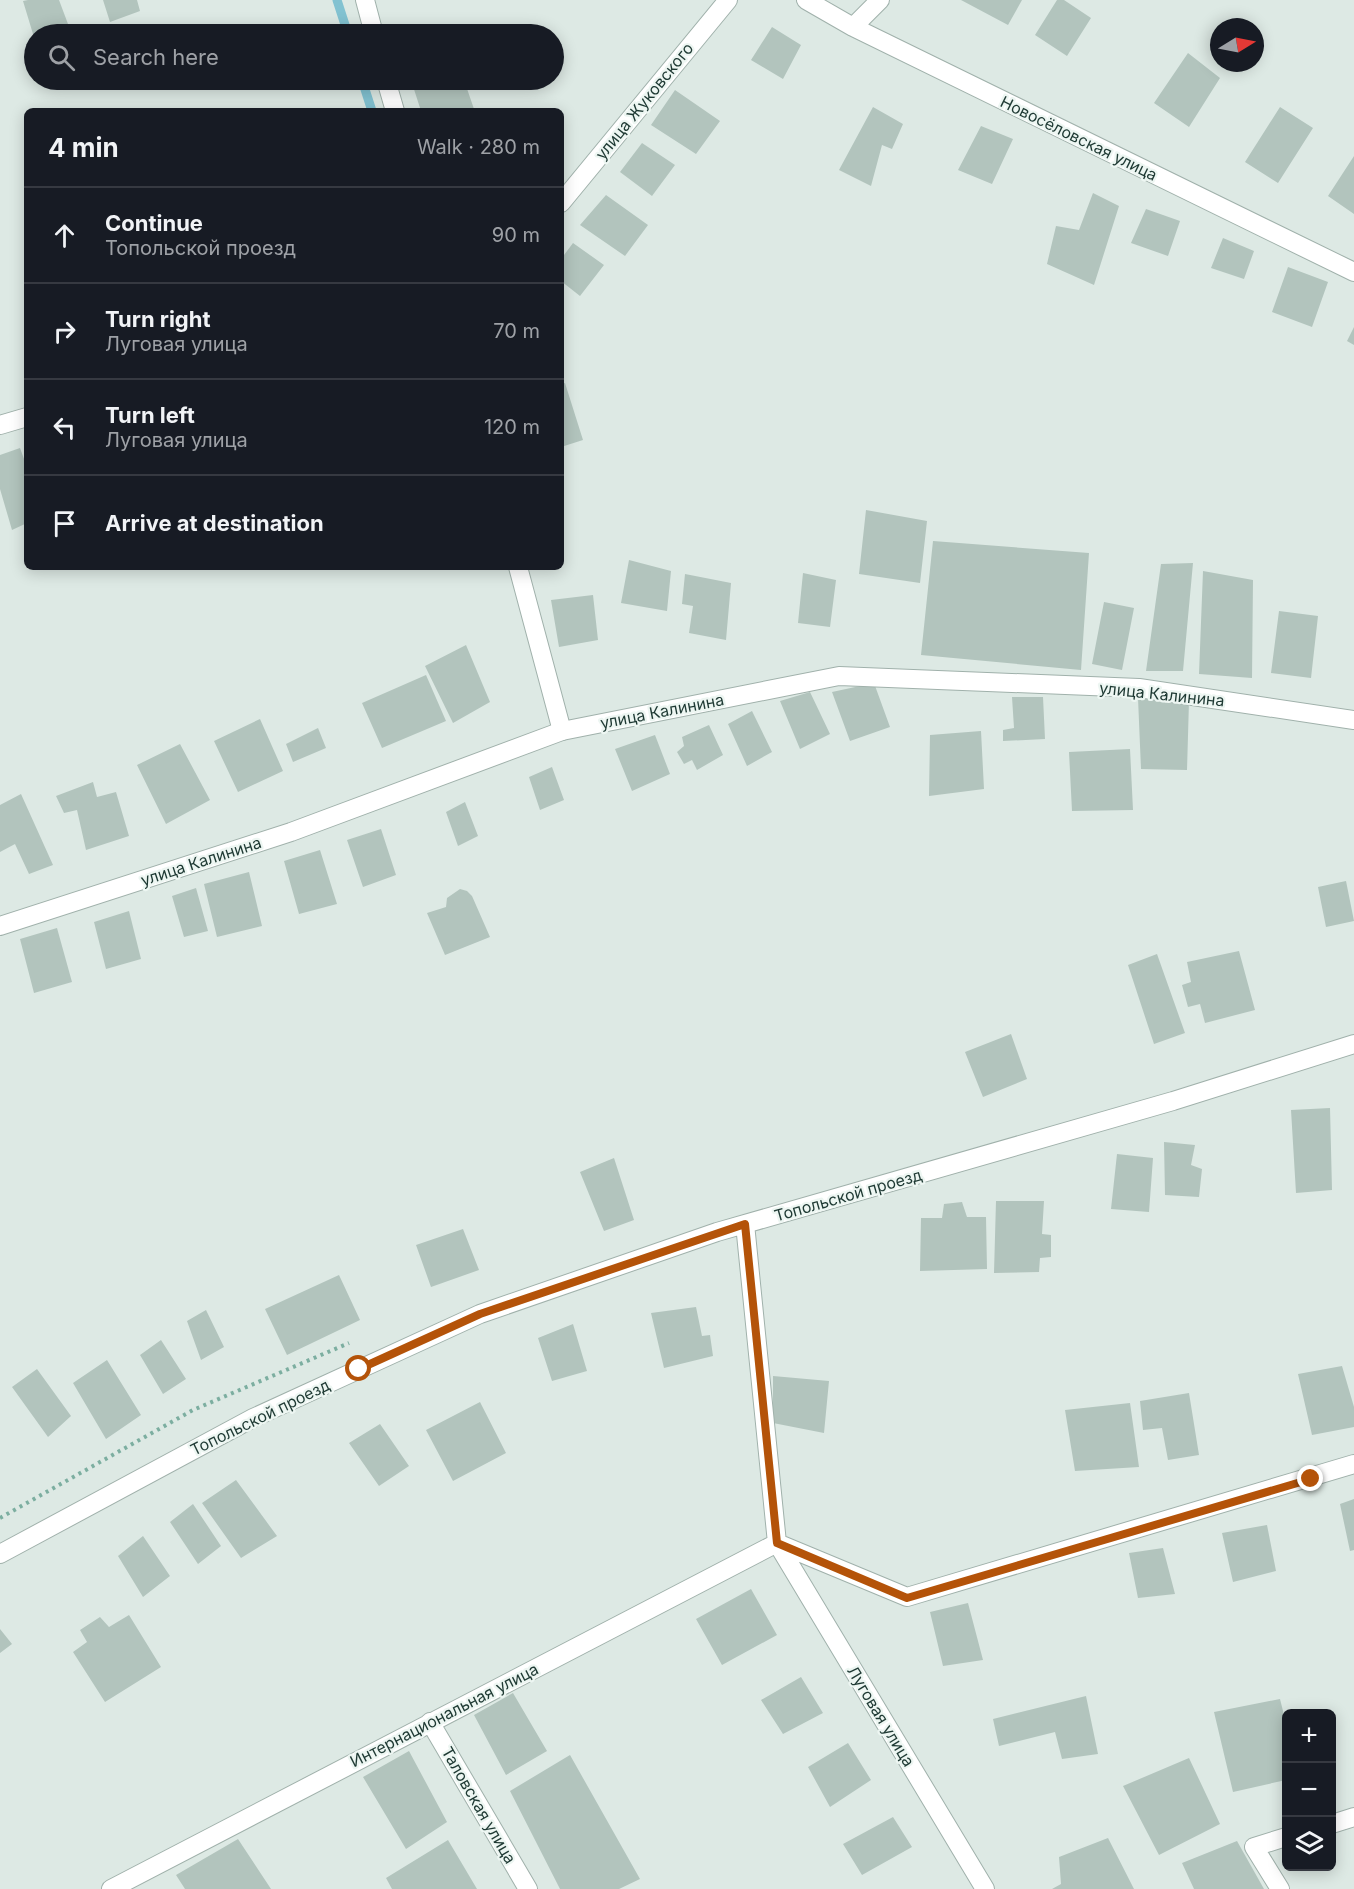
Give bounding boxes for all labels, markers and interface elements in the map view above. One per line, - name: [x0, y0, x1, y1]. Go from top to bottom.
- north arrow: [1210, 18, 1264, 72]
- search box: [24, 24, 564, 90]
- street label: улица Жуковского: [591, 39, 697, 163]
- icon: search: [45, 41, 78, 74]
- text: Search here: [93, 44, 219, 70]
- street label: Новосёловская улица: [997, 91, 1161, 185]
- text: 4 min: [48, 132, 119, 163]
- text: Walk · 280 m: [417, 135, 540, 159]
- text: Continue: [105, 210, 203, 236]
- icon: ahead: [48, 219, 81, 252]
- text: 90 m: [492, 223, 540, 247]
- text: Топольской проезд: [105, 236, 296, 260]
- text: Turn right: [105, 306, 211, 332]
- icon: right: [48, 315, 81, 348]
- text: 70 m: [493, 319, 540, 343]
- text: Луговая улица: [105, 332, 248, 356]
- text: Turn left: [105, 402, 195, 428]
- icon: left: [48, 411, 81, 444]
- text: 120 m: [484, 415, 540, 439]
- text: Луговая улица: [105, 428, 248, 452]
- icon: arrive: [48, 507, 81, 540]
- text: Arrive at destination: [105, 510, 324, 536]
- street label: улица Калинина: [1098, 677, 1226, 711]
- street label: улица Калинина: [598, 689, 726, 733]
- street label: улица Калинина: [138, 832, 264, 890]
- street label: Топольской проезд: [772, 1164, 924, 1226]
- route start: [345, 1355, 371, 1381]
- street label: Топольской проезд: [187, 1374, 333, 1460]
- route end: [1297, 1465, 1323, 1491]
- street label: Интернациональная улица: [346, 1659, 542, 1771]
- street label: Луговая улица: [843, 1662, 919, 1770]
- map controls: [1282, 1709, 1336, 1871]
- button: +: [1282, 1709, 1336, 1763]
- street label: Таловская улица: [437, 1743, 521, 1867]
- button: −: [1282, 1763, 1336, 1817]
- button: layers: [1282, 1817, 1336, 1871]

